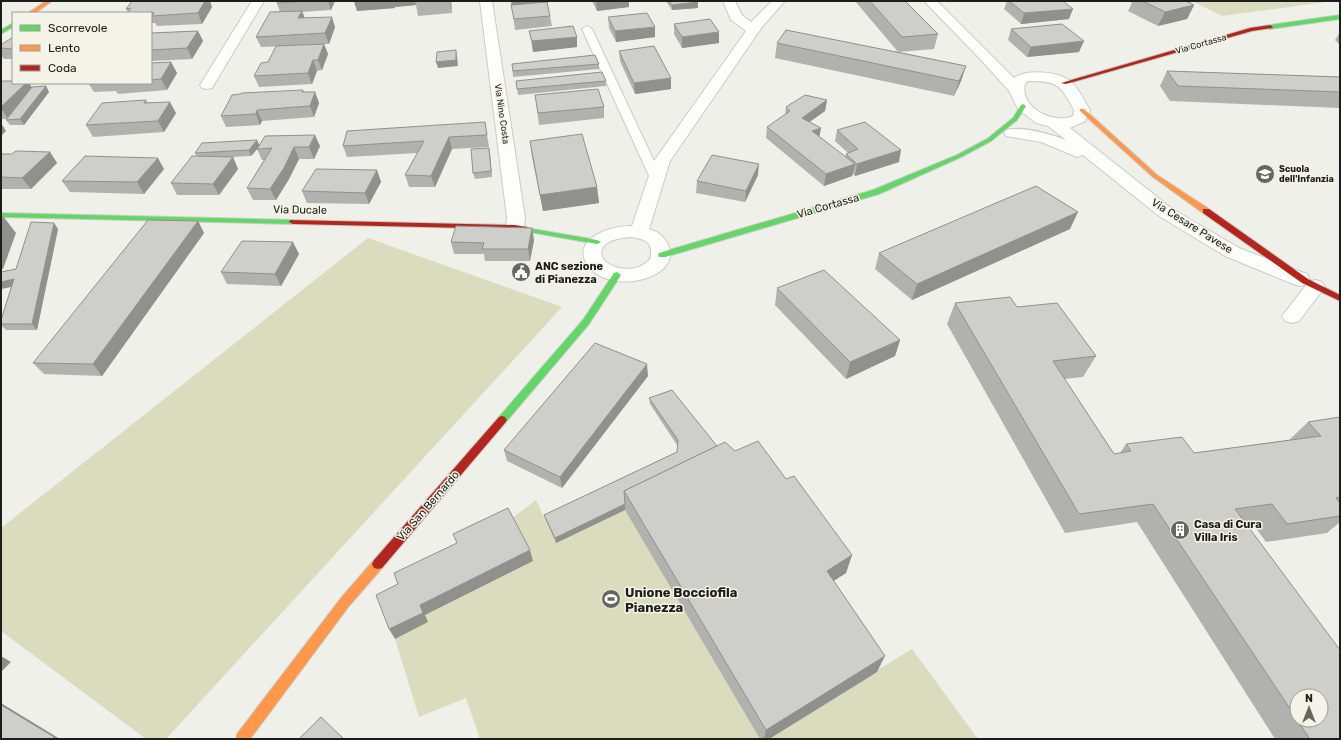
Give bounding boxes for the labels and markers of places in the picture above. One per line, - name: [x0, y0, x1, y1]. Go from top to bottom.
- school or university icon: Scuola dell'Infanzia: [1254, 163, 1276, 185]
- place label: Scuola dell'Infanzia: [1279, 164, 1334, 184]
- place label: ANC sezione di Pianezza: [535, 260, 603, 286]
- public building icon: ANC sezione di Pianezza: [510, 261, 532, 283]
- place label: Casa di Cura Villa Iris: [1194, 518, 1262, 544]
- building icon: Casa di Cura Villa Iris: [1169, 519, 1191, 541]
- place label: Unione Bocciofila Pianezza: [625, 585, 738, 615]
- sports icon: Unione Bocciofila Pianezza: [600, 588, 622, 610]

